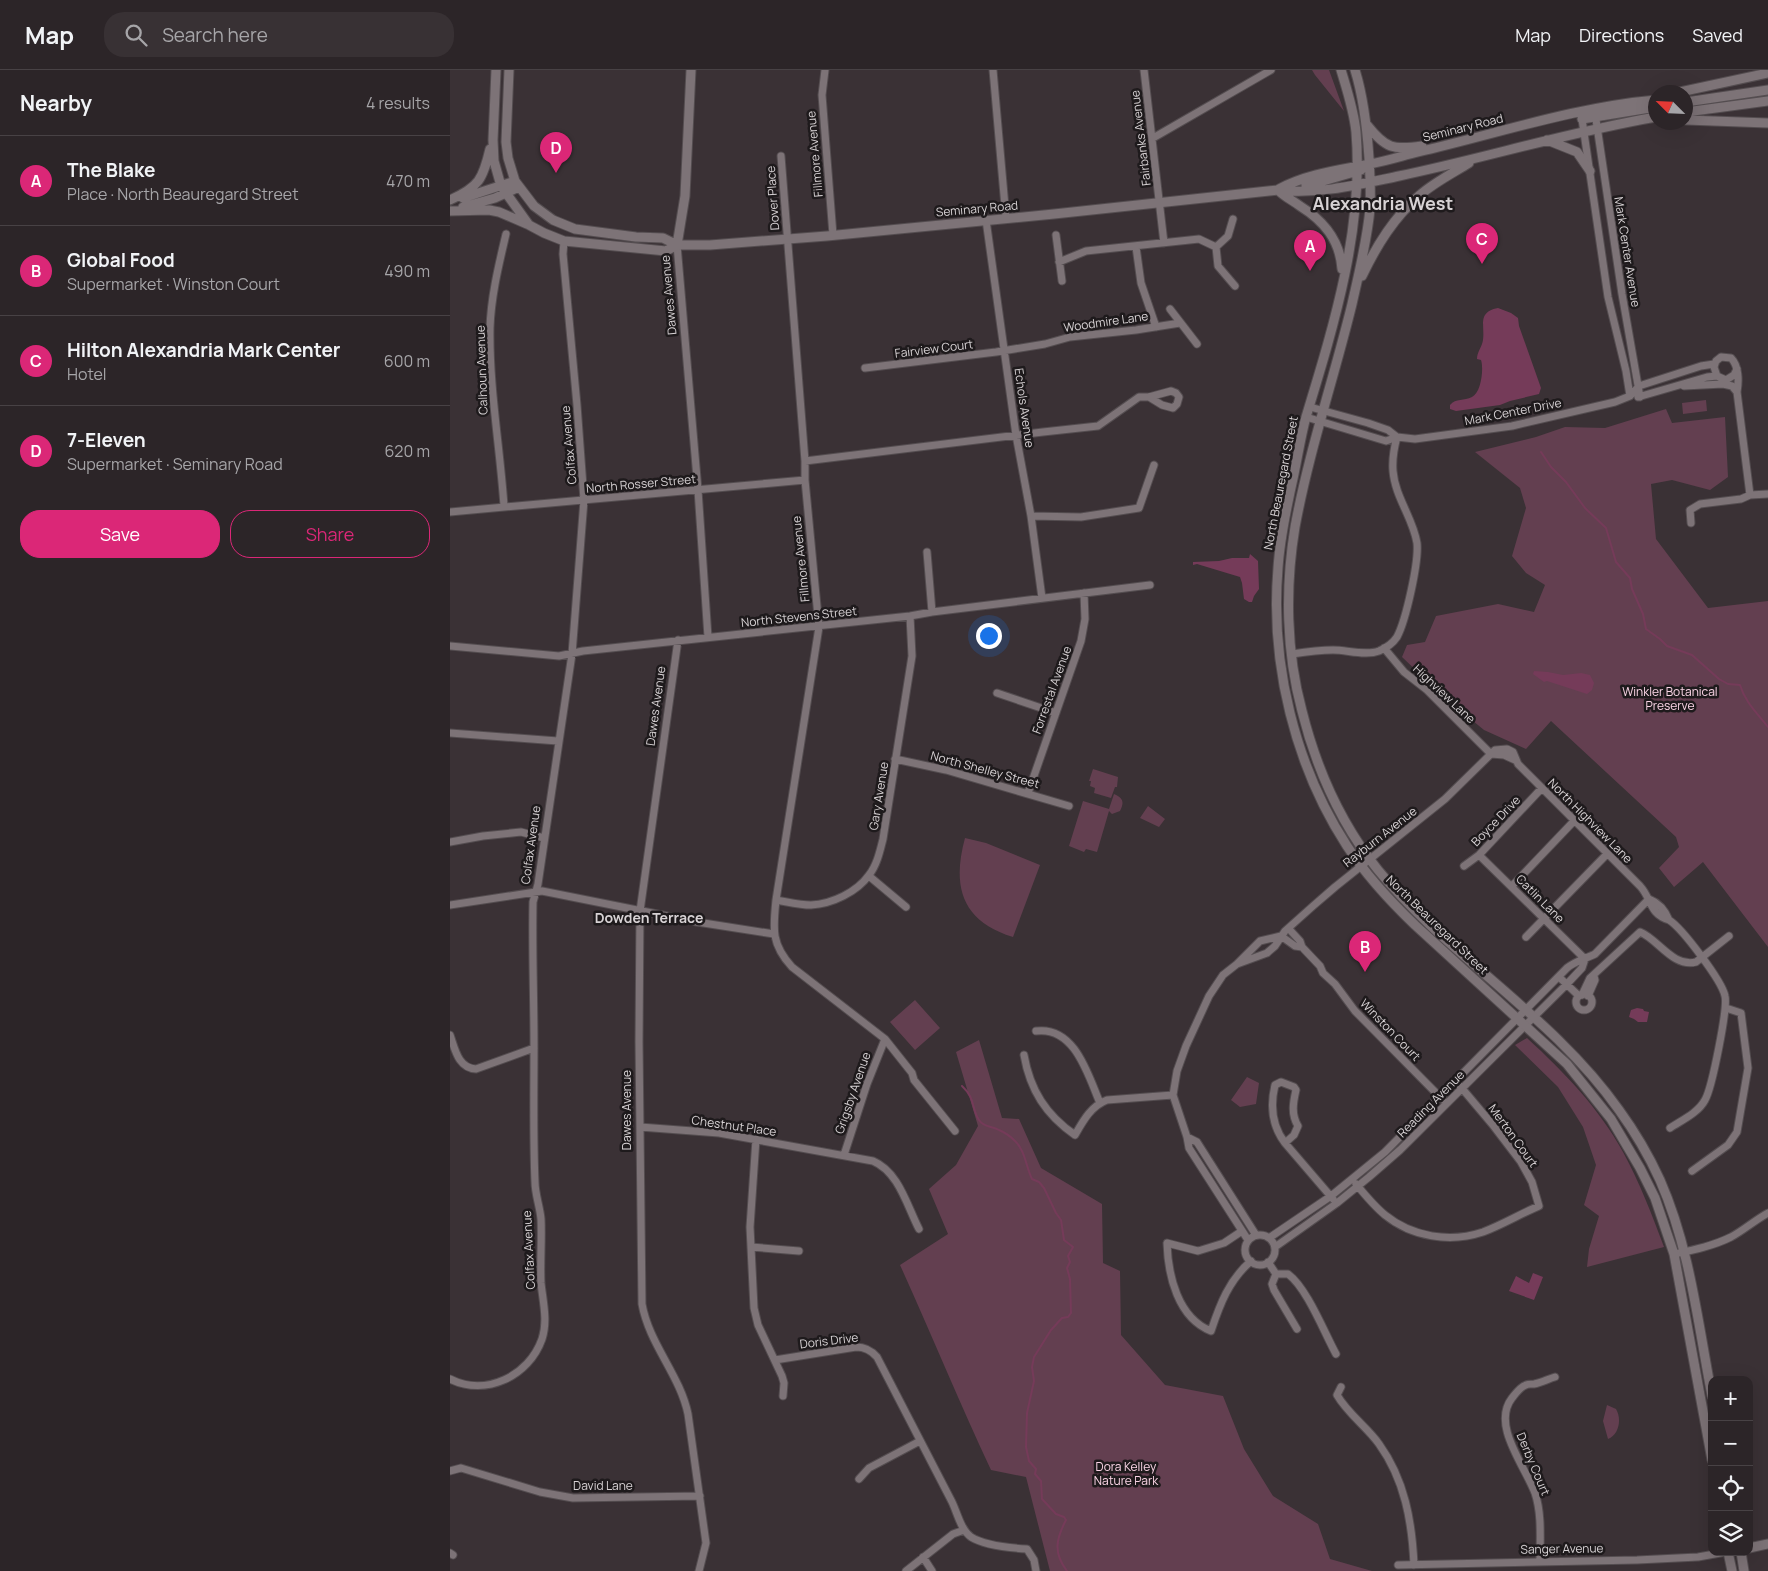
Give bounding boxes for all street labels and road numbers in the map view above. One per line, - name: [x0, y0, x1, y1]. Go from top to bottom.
- street label: Fairbanks Avenue: [1126, 89, 1155, 187]
- street label: Seminary Road: [1421, 109, 1505, 146]
- street label: Fillmore Avenue: [802, 110, 827, 198]
- street label: Dover Place: [762, 165, 783, 231]
- street label: Seminary Road: [935, 196, 1019, 221]
- street label: Mark Center Avenue: [1610, 196, 1645, 308]
- street label: Dawes Avenue: [657, 254, 680, 336]
- street label: Woodmire Lane: [1063, 307, 1149, 336]
- street label: Calhoun Avenue: [471, 325, 492, 415]
- street label: Fairview Court: [894, 335, 974, 362]
- street label: Echols Avenue: [1010, 367, 1038, 449]
- street label: Mark Center Drive: [1463, 394, 1563, 429]
- street label: Colfax Avenue: [557, 405, 580, 485]
- street label: North Beauregard Street: [1259, 414, 1302, 551]
- street label: North Rosser Street: [585, 470, 697, 497]
- street label: Fillmore Avenue: [788, 515, 813, 603]
- street label: North Stevens Street: [740, 602, 858, 631]
- street label: Forrestal Avenue: [1028, 643, 1075, 736]
- street label: Highview Lane: [1409, 660, 1479, 727]
- street label: Dawes Avenue: [642, 665, 670, 747]
- street label: North Shelley Street: [929, 747, 1042, 792]
- street label: Gary Avenue: [865, 760, 892, 831]
- street label: North Highview Lane: [1544, 775, 1636, 867]
- street label: Boyce Drive: [1467, 792, 1524, 850]
- street label: Rayburn Avenue: [1339, 802, 1420, 871]
- street label: Colfax Avenue: [517, 805, 544, 885]
- street label: North Beauregard Street: [1383, 871, 1492, 978]
- street label: Catlin Lane: [1512, 871, 1568, 927]
- street label: Winston Court: [1356, 995, 1425, 1065]
- street label: Grigsby Avenue: [831, 1050, 874, 1136]
- street label: Reading Avenue: [1393, 1066, 1468, 1141]
- street label: Dawes Avenue: [618, 1070, 635, 1150]
- street label: Merton Court: [1485, 1101, 1542, 1171]
- street label: Chestnut Place: [691, 1111, 778, 1140]
- street label: Colfax Avenue: [518, 1210, 539, 1290]
- street label: Doris Drive: [799, 1328, 859, 1353]
- street label: Derby Court: [1513, 1430, 1554, 1498]
- street label: David Lane: [573, 1477, 633, 1494]
- street label: Sanger Avenue: [1520, 1539, 1604, 1558]

